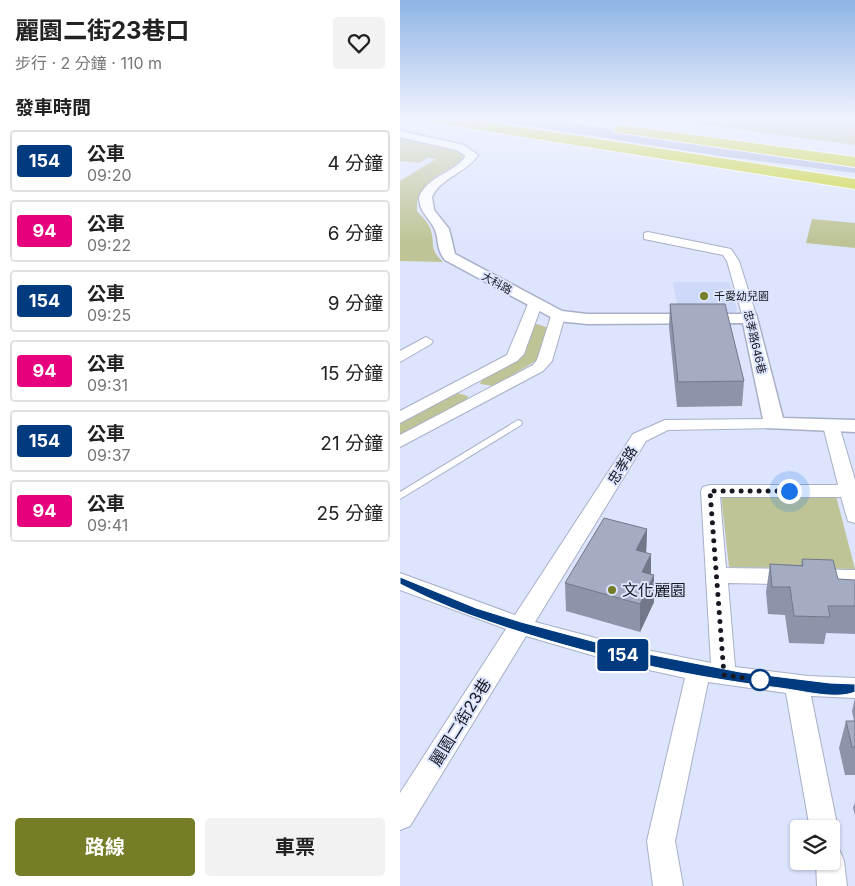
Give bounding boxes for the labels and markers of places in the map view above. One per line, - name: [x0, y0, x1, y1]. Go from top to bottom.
- place label: 千愛幼兒園: [714, 289, 769, 303]
- marker: 千愛幼兒園: [698, 290, 710, 302]
- place label: 文化麗園: [622, 580, 686, 600]
- marker: 文化麗園: [606, 584, 618, 596]
- unlabelled marker: [749, 669, 771, 691]

